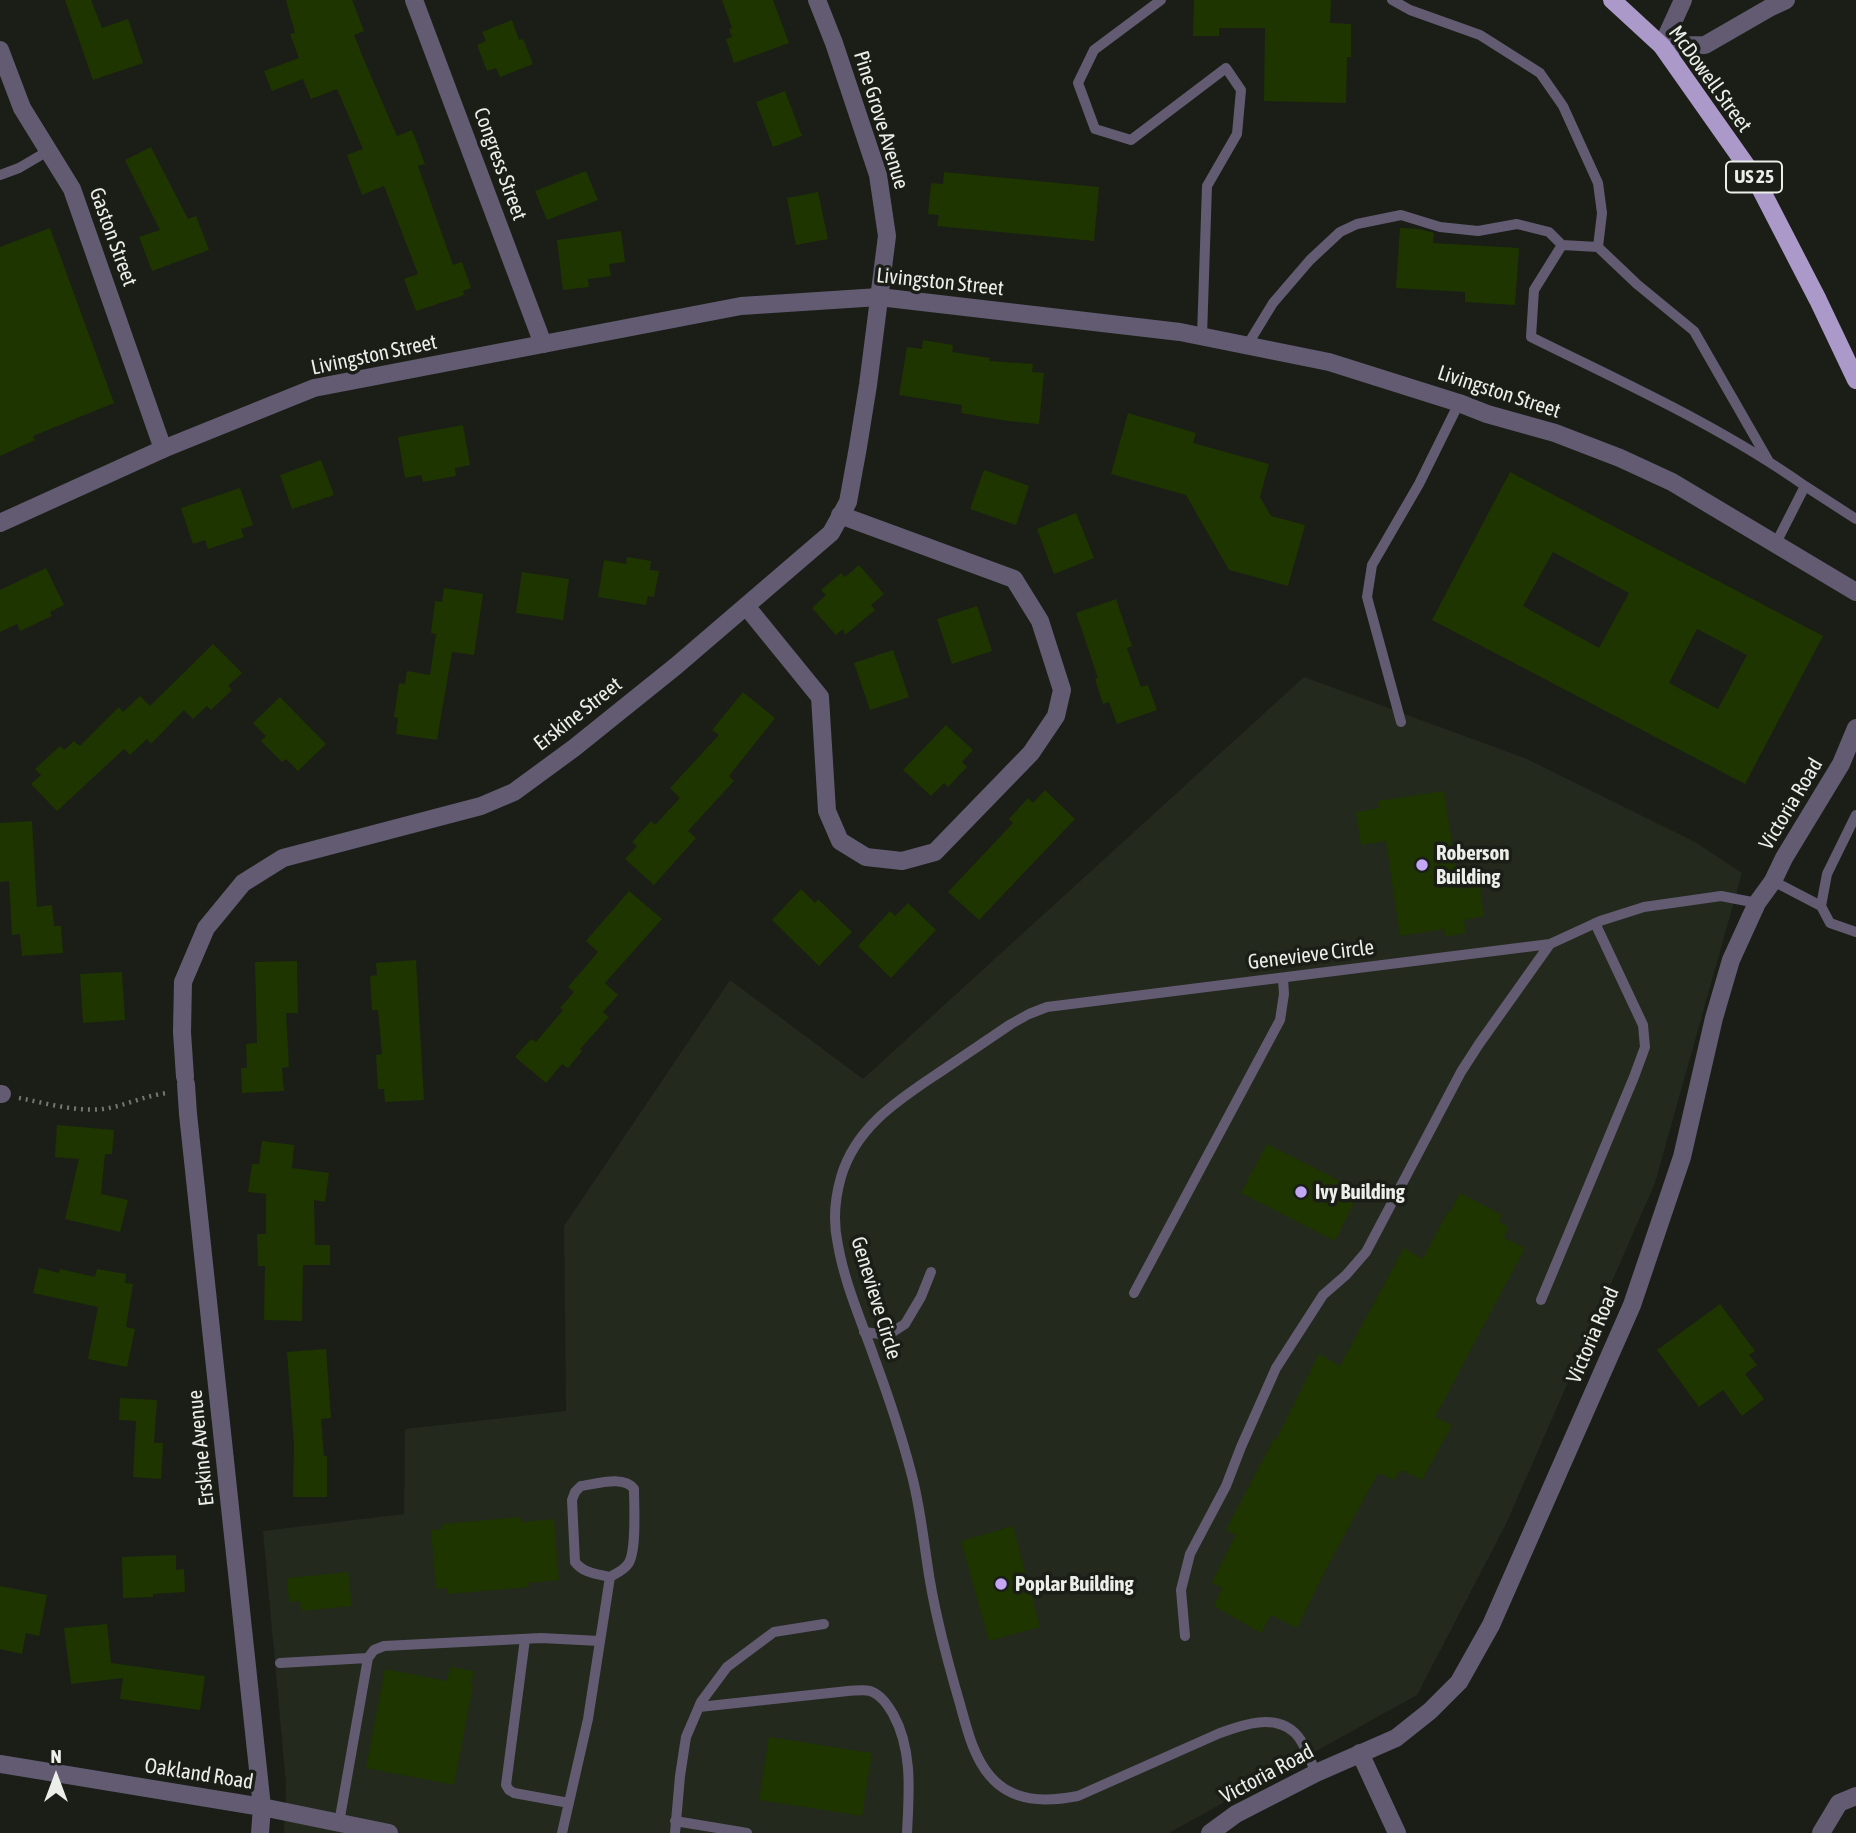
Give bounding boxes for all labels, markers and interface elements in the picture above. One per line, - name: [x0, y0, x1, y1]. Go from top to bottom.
- street label: McDowell Street: [1663, 21, 1757, 137]
- street label: Pine Grove Avenue: [848, 48, 914, 192]
- street label: Congress Street: [468, 104, 532, 224]
- road number: US 25: [1726, 162, 1782, 192]
- street label: Gaston Street: [84, 184, 142, 290]
- street label: Livingston Street: [875, 263, 1005, 301]
- street label: Livingston Street: [309, 329, 439, 381]
- street label: Livingston Street: [1434, 360, 1564, 424]
- street label: Erskine Street: [529, 672, 627, 756]
- street label: Victoria Road: [1754, 754, 1828, 854]
- place label: Roberson Building: [1436, 840, 1510, 890]
- marker: Roberson Building: [1414, 857, 1430, 873]
- street label: Genevieve Circle: [1246, 935, 1376, 975]
- place label: Ivy Building: [1315, 1179, 1405, 1205]
- marker: Ivy Building: [1293, 1184, 1309, 1200]
- street label: Genevieve Circle: [845, 1234, 907, 1362]
- street label: Victoria Road: [1561, 1283, 1625, 1387]
- street label: Erskine Avenue: [182, 1389, 220, 1507]
- place label: Poplar Building: [1015, 1571, 1134, 1597]
- marker: Poplar Building: [993, 1576, 1009, 1592]
- street label: Victoria Road: [1216, 1739, 1318, 1809]
- north arrow: [21, 1742, 91, 1812]
- text: N: [50, 1745, 62, 1767]
- street label: Oakland Road: [143, 1753, 255, 1795]

